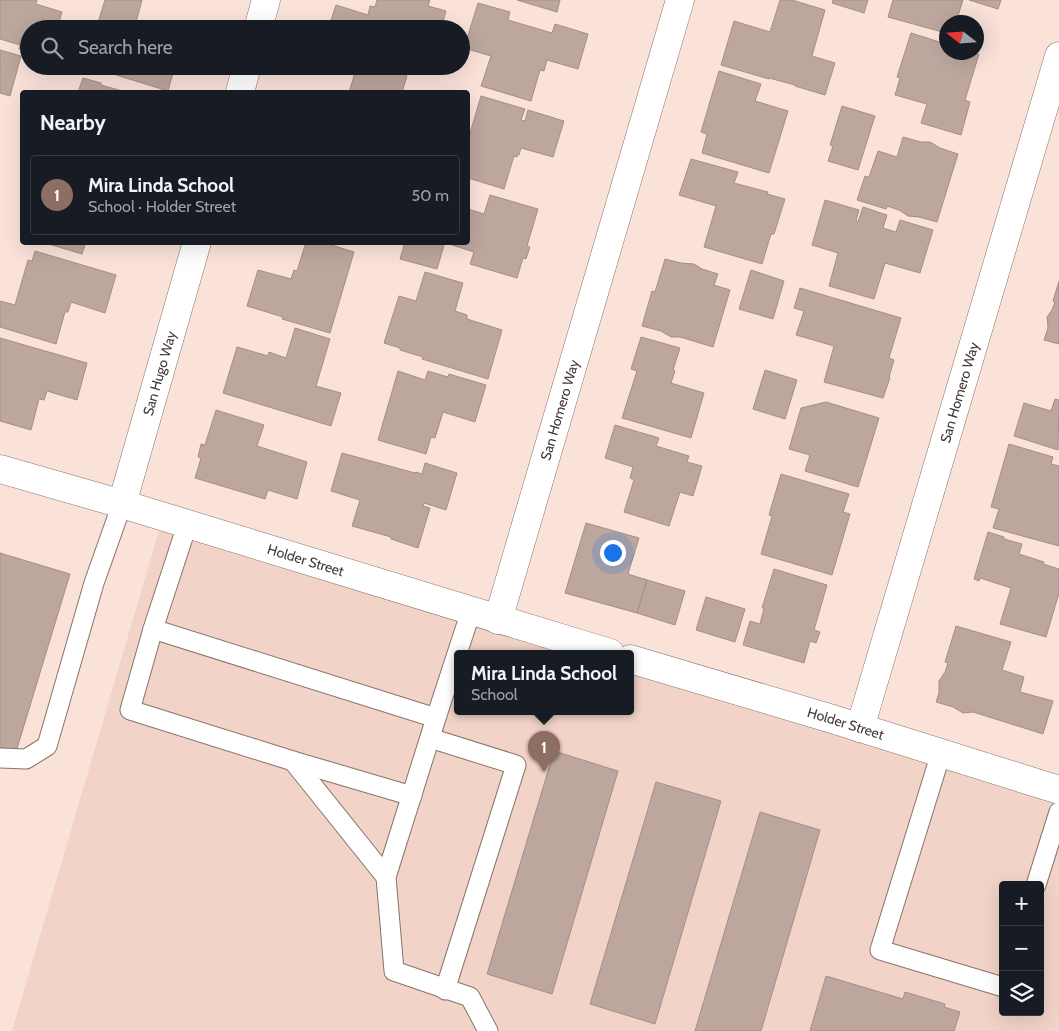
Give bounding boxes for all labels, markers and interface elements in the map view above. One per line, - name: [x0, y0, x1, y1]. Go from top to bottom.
- north arrow: [939, 15, 984, 60]
- search box: [20, 20, 470, 75]
- icon: search: [38, 34, 66, 62]
- text: Search here: [78, 36, 172, 59]
- text: Nearby: [40, 110, 106, 135]
- text: Mira Linda School: [88, 174, 234, 197]
- text: 1: [54, 186, 60, 205]
- text: 50 m: [412, 186, 449, 205]
- text: School · Holder Street: [88, 197, 236, 216]
- street label: San Hugo Way: [139, 329, 180, 418]
- street label: San Homero Way: [936, 340, 983, 445]
- street label: San Homero Way: [536, 357, 583, 462]
- street label: Holder Street: [265, 540, 346, 580]
- your location: [600, 540, 626, 566]
- popup: [454, 650, 634, 715]
- text: Mira Linda School: [471, 662, 617, 685]
- text: School: [471, 685, 518, 704]
- street label: Holder Street: [805, 703, 886, 744]
- pin: 1: [528, 731, 560, 772]
- map controls: [999, 881, 1044, 1016]
- button: +: [999, 881, 1044, 926]
- button: −: [999, 926, 1044, 971]
- button: layers: [999, 971, 1044, 1016]

